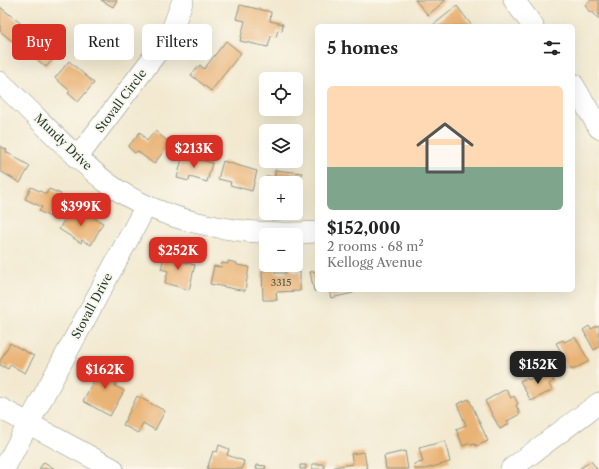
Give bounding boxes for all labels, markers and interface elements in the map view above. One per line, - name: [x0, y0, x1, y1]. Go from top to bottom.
- chip: Buy: [12, 24, 66, 60]
- chip: Rent: [74, 24, 134, 60]
- chip: Filters: [142, 24, 212, 60]
- icon: filters: [541, 37, 563, 59]
- text: 5 homes: [327, 38, 398, 58]
- street label: Stovall Circle: [92, 66, 150, 135]
- map controls: [259, 72, 303, 272]
- button: locate: [259, 72, 303, 116]
- street label: Mundy Drive: [31, 110, 96, 173]
- icon: home: [409, 112, 481, 184]
- button: layers: [259, 124, 303, 168]
- pin: $213K: [166, 135, 222, 169]
- text: $213K: [175, 140, 213, 156]
- button: +: [259, 176, 303, 220]
- pin: $399K: [53, 193, 109, 227]
- text: $399K: [61, 198, 101, 214]
- text: $152,000: [327, 218, 401, 238]
- button: −: [259, 228, 303, 272]
- pin: $252K: [150, 237, 206, 271]
- text: 2 rooms · 68 m²: [327, 238, 424, 254]
- text: $252K: [158, 242, 198, 258]
- text: Kellogg Avenue: [327, 254, 423, 270]
- street label: Stovall Drive: [68, 270, 115, 341]
- house number: 3315: [271, 276, 291, 289]
- pin: $152K: [510, 351, 566, 385]
- pin: $162K: [77, 356, 133, 390]
- text: $152K: [519, 356, 557, 372]
- text: $162K: [86, 361, 124, 377]

